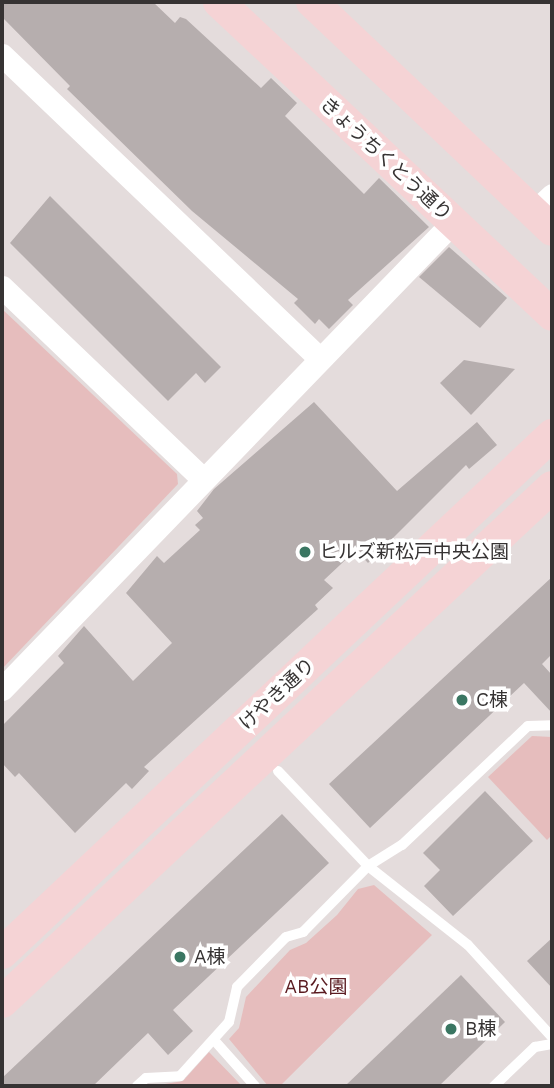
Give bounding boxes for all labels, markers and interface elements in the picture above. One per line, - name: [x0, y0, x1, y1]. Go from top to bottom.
- street label: きょうちくとう通り: [316, 92, 456, 226]
- place label: ヒルズ新松戸中央公園: [319, 541, 509, 563]
- marker: ヒルズ新松戸中央公園: [297, 544, 313, 560]
- street label: けやき通り: [234, 653, 320, 735]
- place label: C棟: [476, 689, 508, 711]
- marker: C棟: [454, 692, 470, 708]
- place label: A棟: [194, 946, 226, 968]
- marker: A棟: [172, 949, 188, 965]
- park label: AB公園: [285, 976, 347, 998]
- place label: B棟: [465, 1018, 496, 1040]
- marker: B棟: [443, 1021, 459, 1037]

